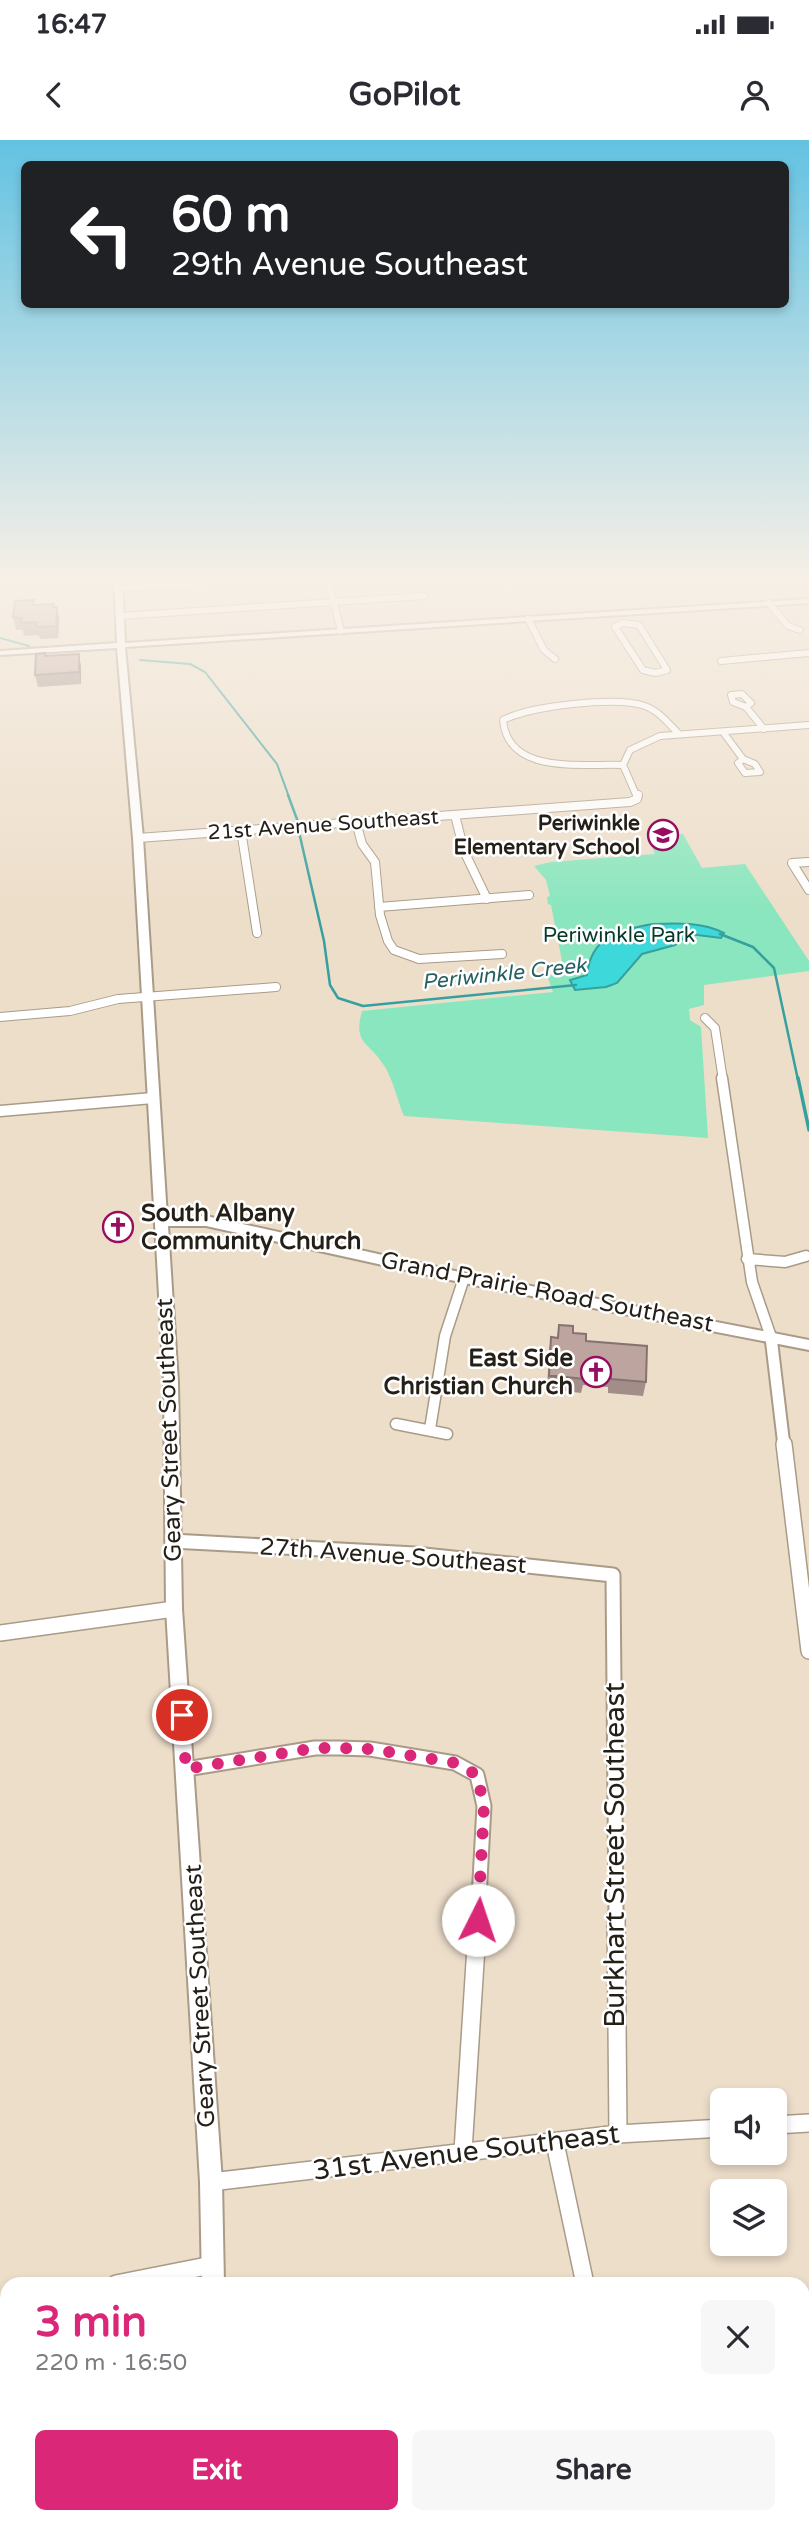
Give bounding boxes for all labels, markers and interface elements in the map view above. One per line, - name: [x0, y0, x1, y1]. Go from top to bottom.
- text: 16:47: [35, 9, 107, 40]
- icon: back: [35, 76, 73, 114]
- text: GoPilot: [349, 76, 460, 114]
- icon: person: [736, 76, 774, 114]
- text: 60 m: [171, 186, 290, 245]
- icon: left: [56, 189, 147, 280]
- text: 29th Avenue Southeast: [171, 246, 528, 284]
- street label: 21st Avenue Southeast: [207, 804, 439, 846]
- place label: Periwinkle Elementary School: [453, 811, 640, 860]
- school or university icon: Periwinkle Elementary School: [646, 818, 680, 852]
- park label: Periwinkle Park: [543, 923, 695, 948]
- water label: Periwinkle Creek: [421, 953, 589, 995]
- place label: South Albany Community Church: [141, 1199, 361, 1256]
- church icon: South Albany Community Church: [101, 1210, 135, 1244]
- street label: Grand Prairie Road Southeast: [378, 1245, 716, 1339]
- street label: Geary Street Southeast: [150, 1298, 188, 1562]
- place label: East Side Christian Church: [384, 1344, 573, 1401]
- church icon: East Side Christian Church: [579, 1355, 613, 1389]
- street label: 27th Avenue Southeast: [258, 1532, 528, 1580]
- street label: Burkhart Street Southeast: [598, 1682, 632, 2028]
- pin: [152, 1685, 212, 1745]
- icon: arrive: [163, 1696, 201, 1734]
- street label: Geary Street Southeast: [179, 1864, 221, 2128]
- position arrow: [441, 1883, 515, 1957]
- map controls: [710, 2088, 787, 2256]
- button: sound: [710, 2088, 787, 2165]
- street label: 31st Avenue Southeast: [311, 2116, 622, 2188]
- button: layers: [710, 2179, 787, 2256]
- text: 3 min: [35, 2297, 147, 2348]
- button: close: [701, 2300, 775, 2374]
- text: 220 m · 16:50: [35, 2349, 187, 2377]
- button: Exit: [35, 2430, 398, 2510]
- button: Share: [412, 2430, 775, 2510]

